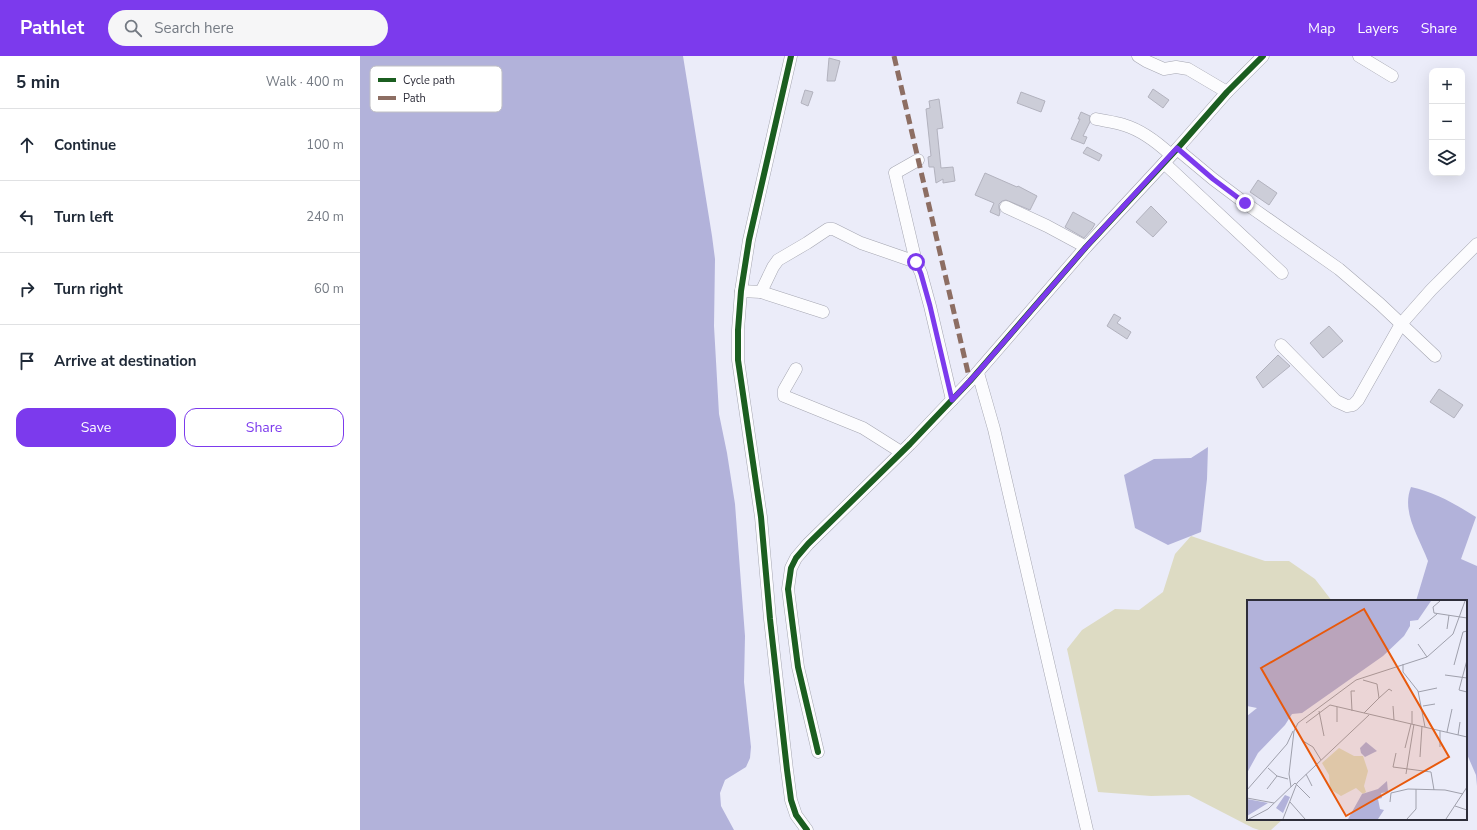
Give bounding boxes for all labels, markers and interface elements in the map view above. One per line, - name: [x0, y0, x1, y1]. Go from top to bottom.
- search box: [108, 10, 388, 46]
- text: Pathlet: [20, 15, 84, 41]
- icon: search: [122, 17, 144, 39]
- text: Search here: [154, 18, 234, 38]
- text: Map: [1308, 19, 1335, 38]
- text: Layers: [1357, 19, 1399, 38]
- text: Share: [1421, 19, 1457, 38]
- legend: [370, 66, 502, 112]
- map controls: [1429, 68, 1465, 176]
- button: +: [1429, 68, 1465, 104]
- text: 5 min: [16, 71, 60, 94]
- text: Walk · 400 m: [266, 73, 344, 91]
- text: Cycle path: [403, 73, 455, 88]
- text: Path: [403, 91, 426, 106]
- button: −: [1429, 104, 1465, 140]
- icon: ahead: [16, 134, 38, 156]
- text: Continue: [54, 135, 116, 155]
- text: 100 m: [306, 136, 344, 154]
- button: layers: [1429, 140, 1465, 176]
- route end: [1236, 194, 1254, 212]
- icon: left: [16, 206, 38, 228]
- text: Turn left: [54, 207, 113, 227]
- text: 240 m: [306, 208, 344, 226]
- route start: [907, 253, 925, 271]
- icon: right: [16, 278, 38, 300]
- text: Turn right: [54, 279, 123, 299]
- text: 60 m: [314, 280, 344, 298]
- icon: arrive: [16, 350, 38, 372]
- text: Arrive at destination: [54, 351, 197, 371]
- button: Save: [16, 408, 176, 447]
- button: Share: [184, 408, 344, 447]
- inset map: [1247, 600, 1467, 820]

